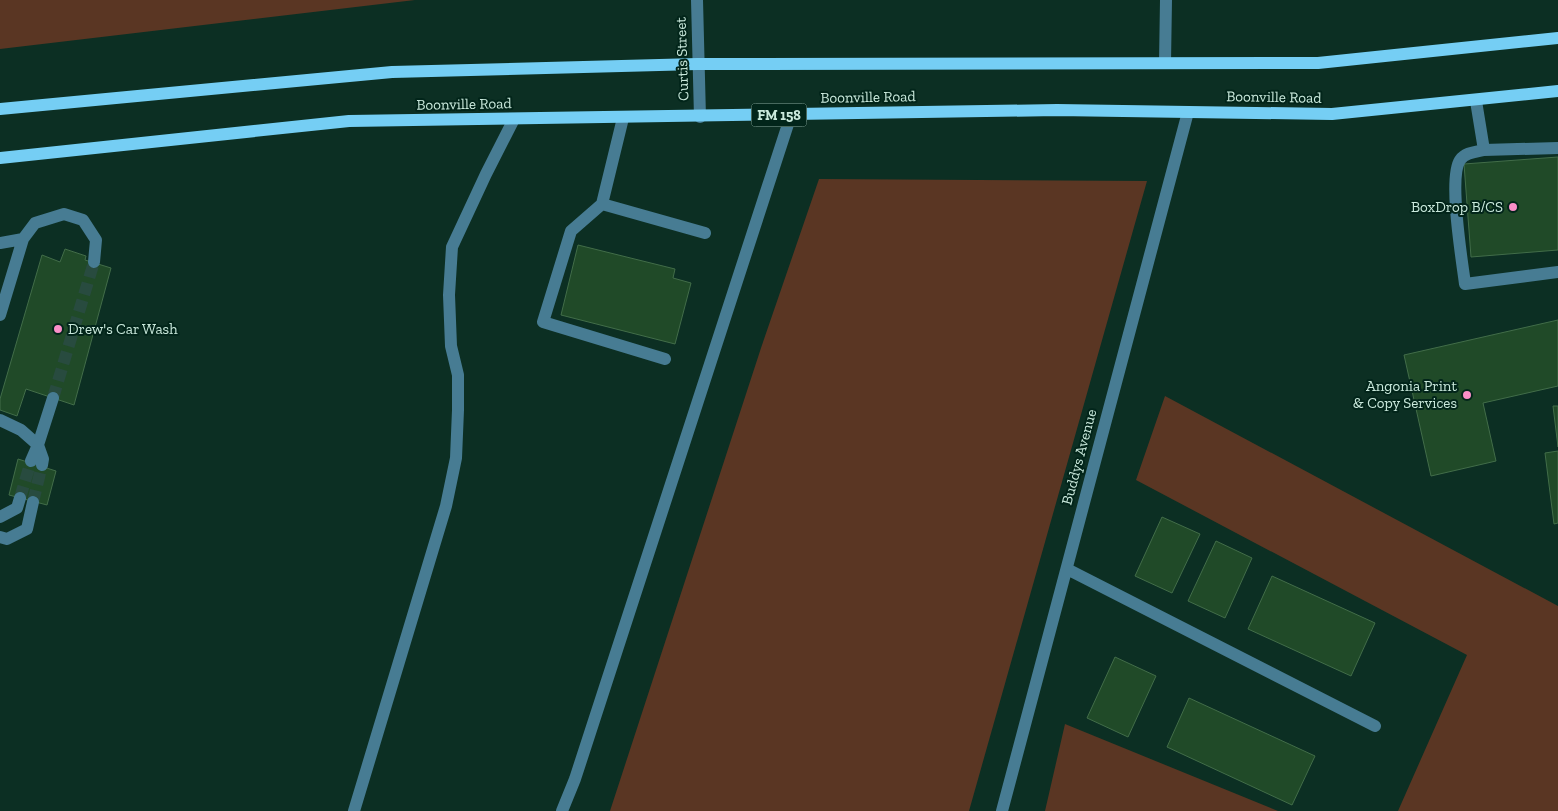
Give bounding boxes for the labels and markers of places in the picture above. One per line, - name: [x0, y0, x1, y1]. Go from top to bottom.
- place label: BoxDrop B/CS: [1411, 198, 1503, 216]
- marker: BoxDrop B/CS: [1507, 201, 1519, 213]
- place label: Drew's Car Wash: [68, 320, 178, 338]
- marker: Drew's Car Wash: [52, 323, 64, 335]
- place label: Angonia Print & Copy Services: [1353, 377, 1457, 412]
- marker: Angonia Print & Copy Services: [1461, 389, 1473, 401]

